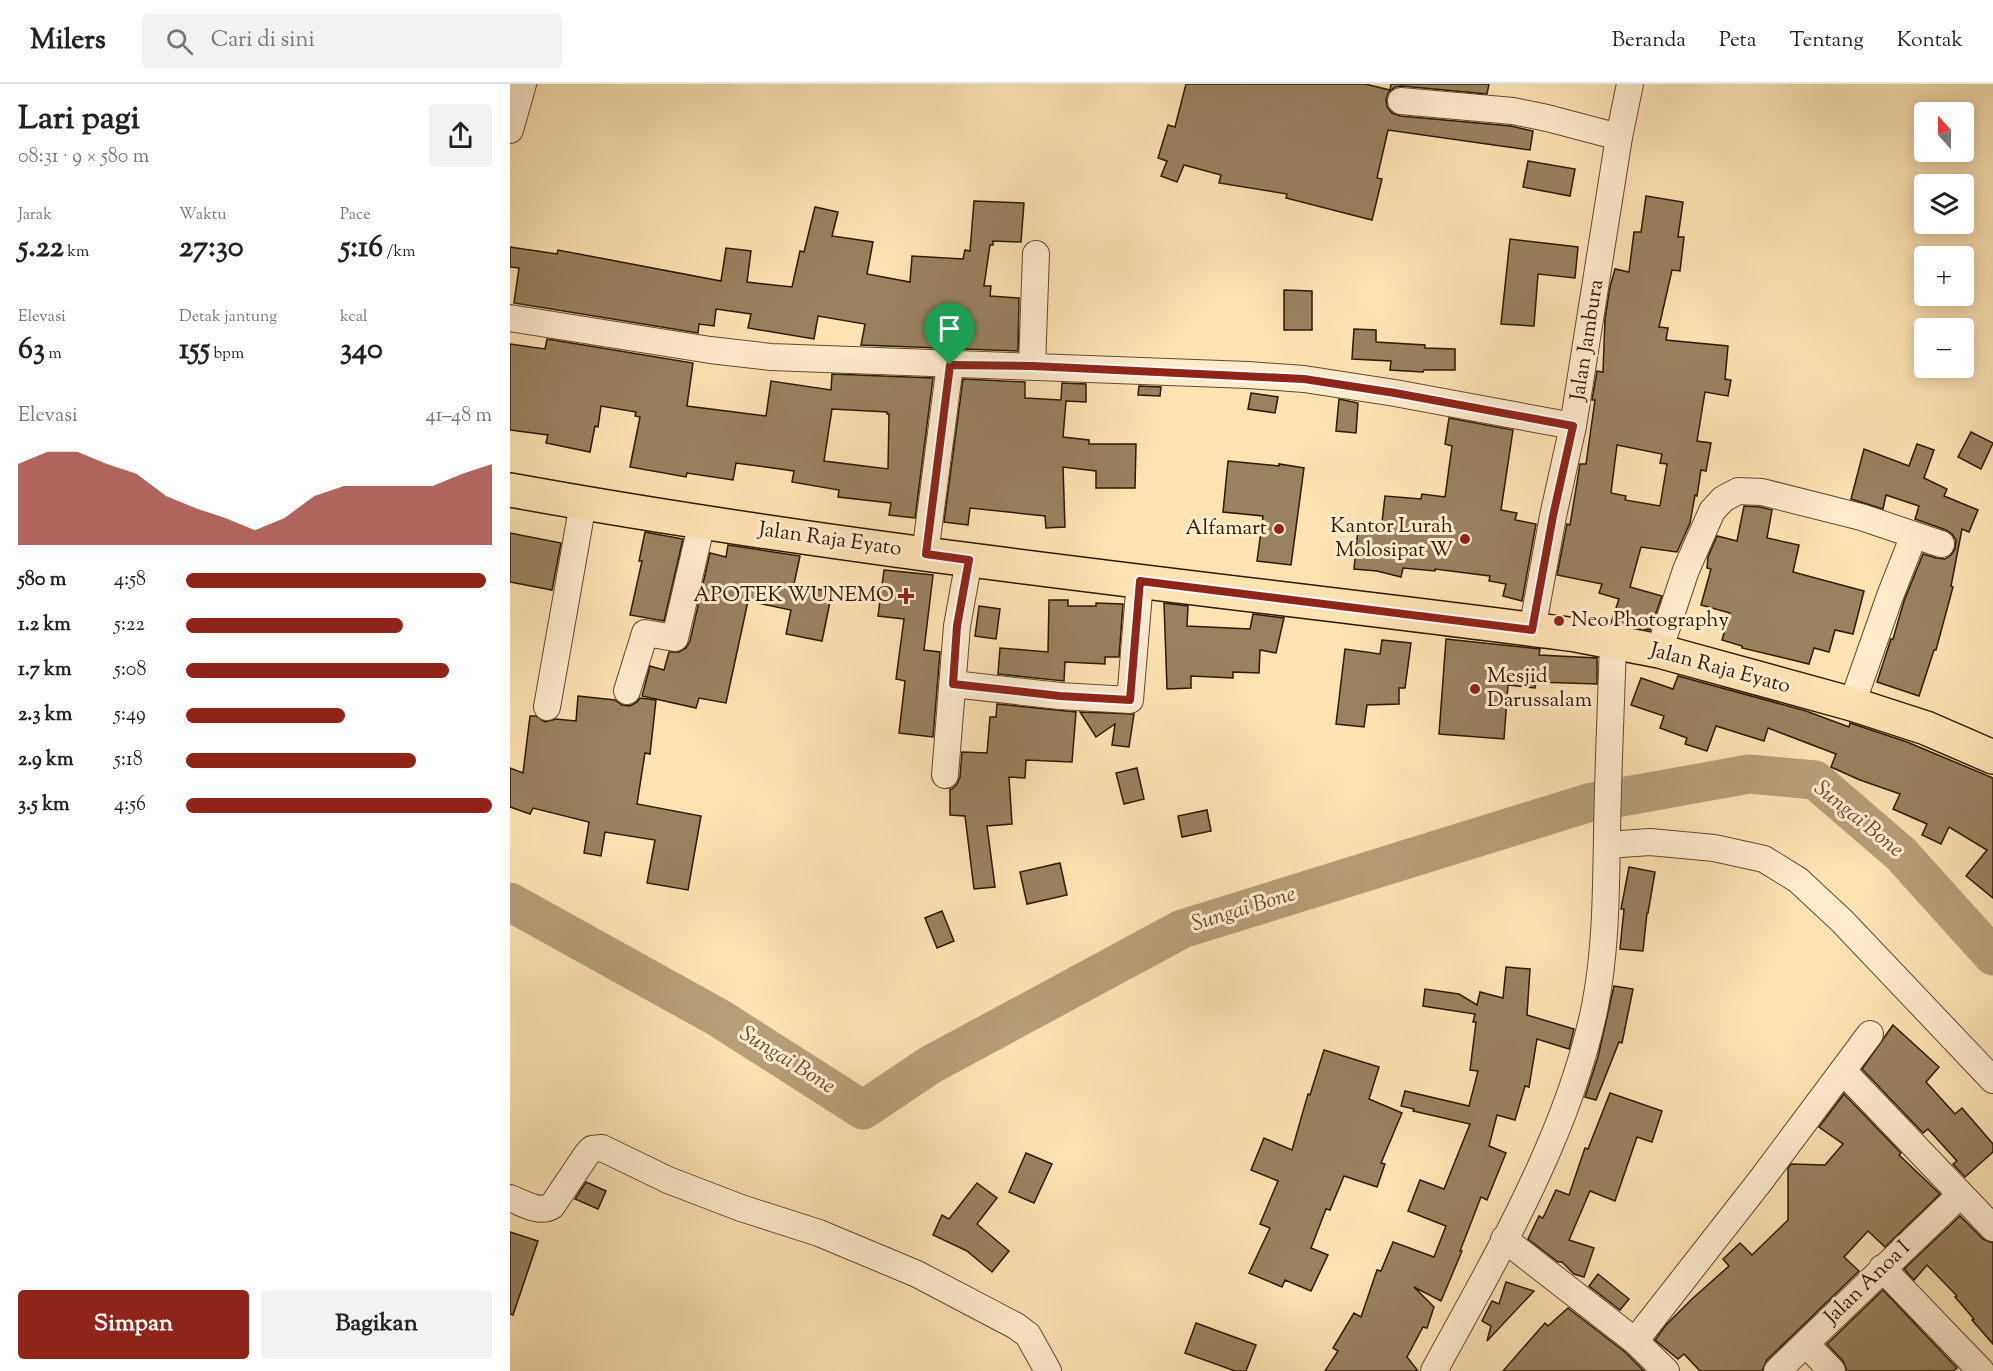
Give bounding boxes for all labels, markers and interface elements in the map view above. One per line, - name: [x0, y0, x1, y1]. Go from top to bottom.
- search box: [142, 14, 562, 68]
- text: Milers: [30, 21, 106, 61]
- icon: search: [163, 25, 196, 58]
- text: Cari di sini: [211, 25, 315, 57]
- text: Beranda: [1612, 26, 1686, 56]
- text: Peta: [1719, 26, 1757, 56]
- text: Tentang: [1790, 26, 1864, 56]
- text: Kontak: [1897, 26, 1963, 56]
- text: Lari pagi: [18, 96, 140, 144]
- north arrow: [1914, 102, 1974, 162]
- map controls: [1914, 102, 1974, 378]
- button: share: [429, 104, 492, 167]
- text: 08:31 · 9 × 580 m: [18, 143, 149, 172]
- button: layers: [1914, 174, 1974, 234]
- text: Jarak: [18, 204, 52, 227]
- text: Waktu: [179, 204, 226, 227]
- text: Pace: [340, 204, 371, 227]
- text: 5.22: [18, 227, 64, 270]
- text: 27:30: [179, 227, 244, 270]
- text: 5:16: [340, 227, 383, 270]
- text: km: [64, 241, 89, 264]
- text: /km: [383, 241, 416, 264]
- button: +: [1914, 246, 1974, 306]
- street label: Jalan Jambura: [1563, 277, 1612, 404]
- pin: [924, 303, 975, 365]
- text: Elevasi: [18, 306, 66, 329]
- text: Detak jantung: [179, 306, 277, 329]
- text: kcal: [340, 306, 368, 329]
- icon: arrive: [933, 312, 966, 345]
- button: −: [1914, 318, 1974, 378]
- text: 63: [18, 329, 45, 372]
- text: 155: [179, 329, 210, 372]
- text: 340: [340, 329, 383, 372]
- text: m: [45, 343, 62, 366]
- text: bpm: [210, 343, 244, 366]
- text: Elevasi: [18, 402, 78, 431]
- text: 41–48 m: [425, 402, 492, 431]
- place label: Kantor Lurah Molosipat W: [1330, 512, 1453, 566]
- place label: Alfamart: [1185, 514, 1267, 544]
- street label: Jalan Raja Eyato: [756, 515, 903, 565]
- marker: Alfamart: [1272, 522, 1286, 536]
- marker: Kantor Lurah Molosipat W: [1458, 532, 1472, 546]
- text: 580 m: [18, 566, 66, 595]
- text: 4:58: [114, 566, 146, 595]
- place label: APOTEK WUNEMO: [693, 581, 894, 611]
- marker: APOTEK WUNEMO: [899, 589, 913, 603]
- place label: Neo Photography: [1571, 606, 1729, 636]
- text: 1.2 km: [18, 611, 71, 640]
- text: 5:22: [114, 611, 145, 640]
- marker: Neo Photography: [1552, 614, 1566, 628]
- street label: Jalan Raja Eyato: [1646, 636, 1793, 702]
- text: 1.7 km: [18, 656, 72, 685]
- text: 5:08: [114, 656, 146, 685]
- place label: Mesjid Darussalam: [1487, 662, 1592, 716]
- marker: Mesjid Darussalam: [1468, 682, 1482, 696]
- text: 2.3 km: [18, 701, 72, 730]
- text: 5:49: [114, 701, 146, 730]
- text: 2.9 km: [18, 746, 73, 775]
- text: 5:18: [114, 746, 143, 775]
- water label: Sungai Bone: [1806, 774, 1910, 866]
- text: 3.5 km: [18, 791, 70, 820]
- text: 4:56: [114, 791, 146, 820]
- water label: Sungai Bone: [1188, 879, 1300, 941]
- water label: Sungai Bone: [733, 1019, 841, 1103]
- street label: Jalan Anoa I: [1817, 1234, 1918, 1333]
- button: Simpan: [18, 1290, 249, 1359]
- button: Bagikan: [261, 1290, 492, 1359]

